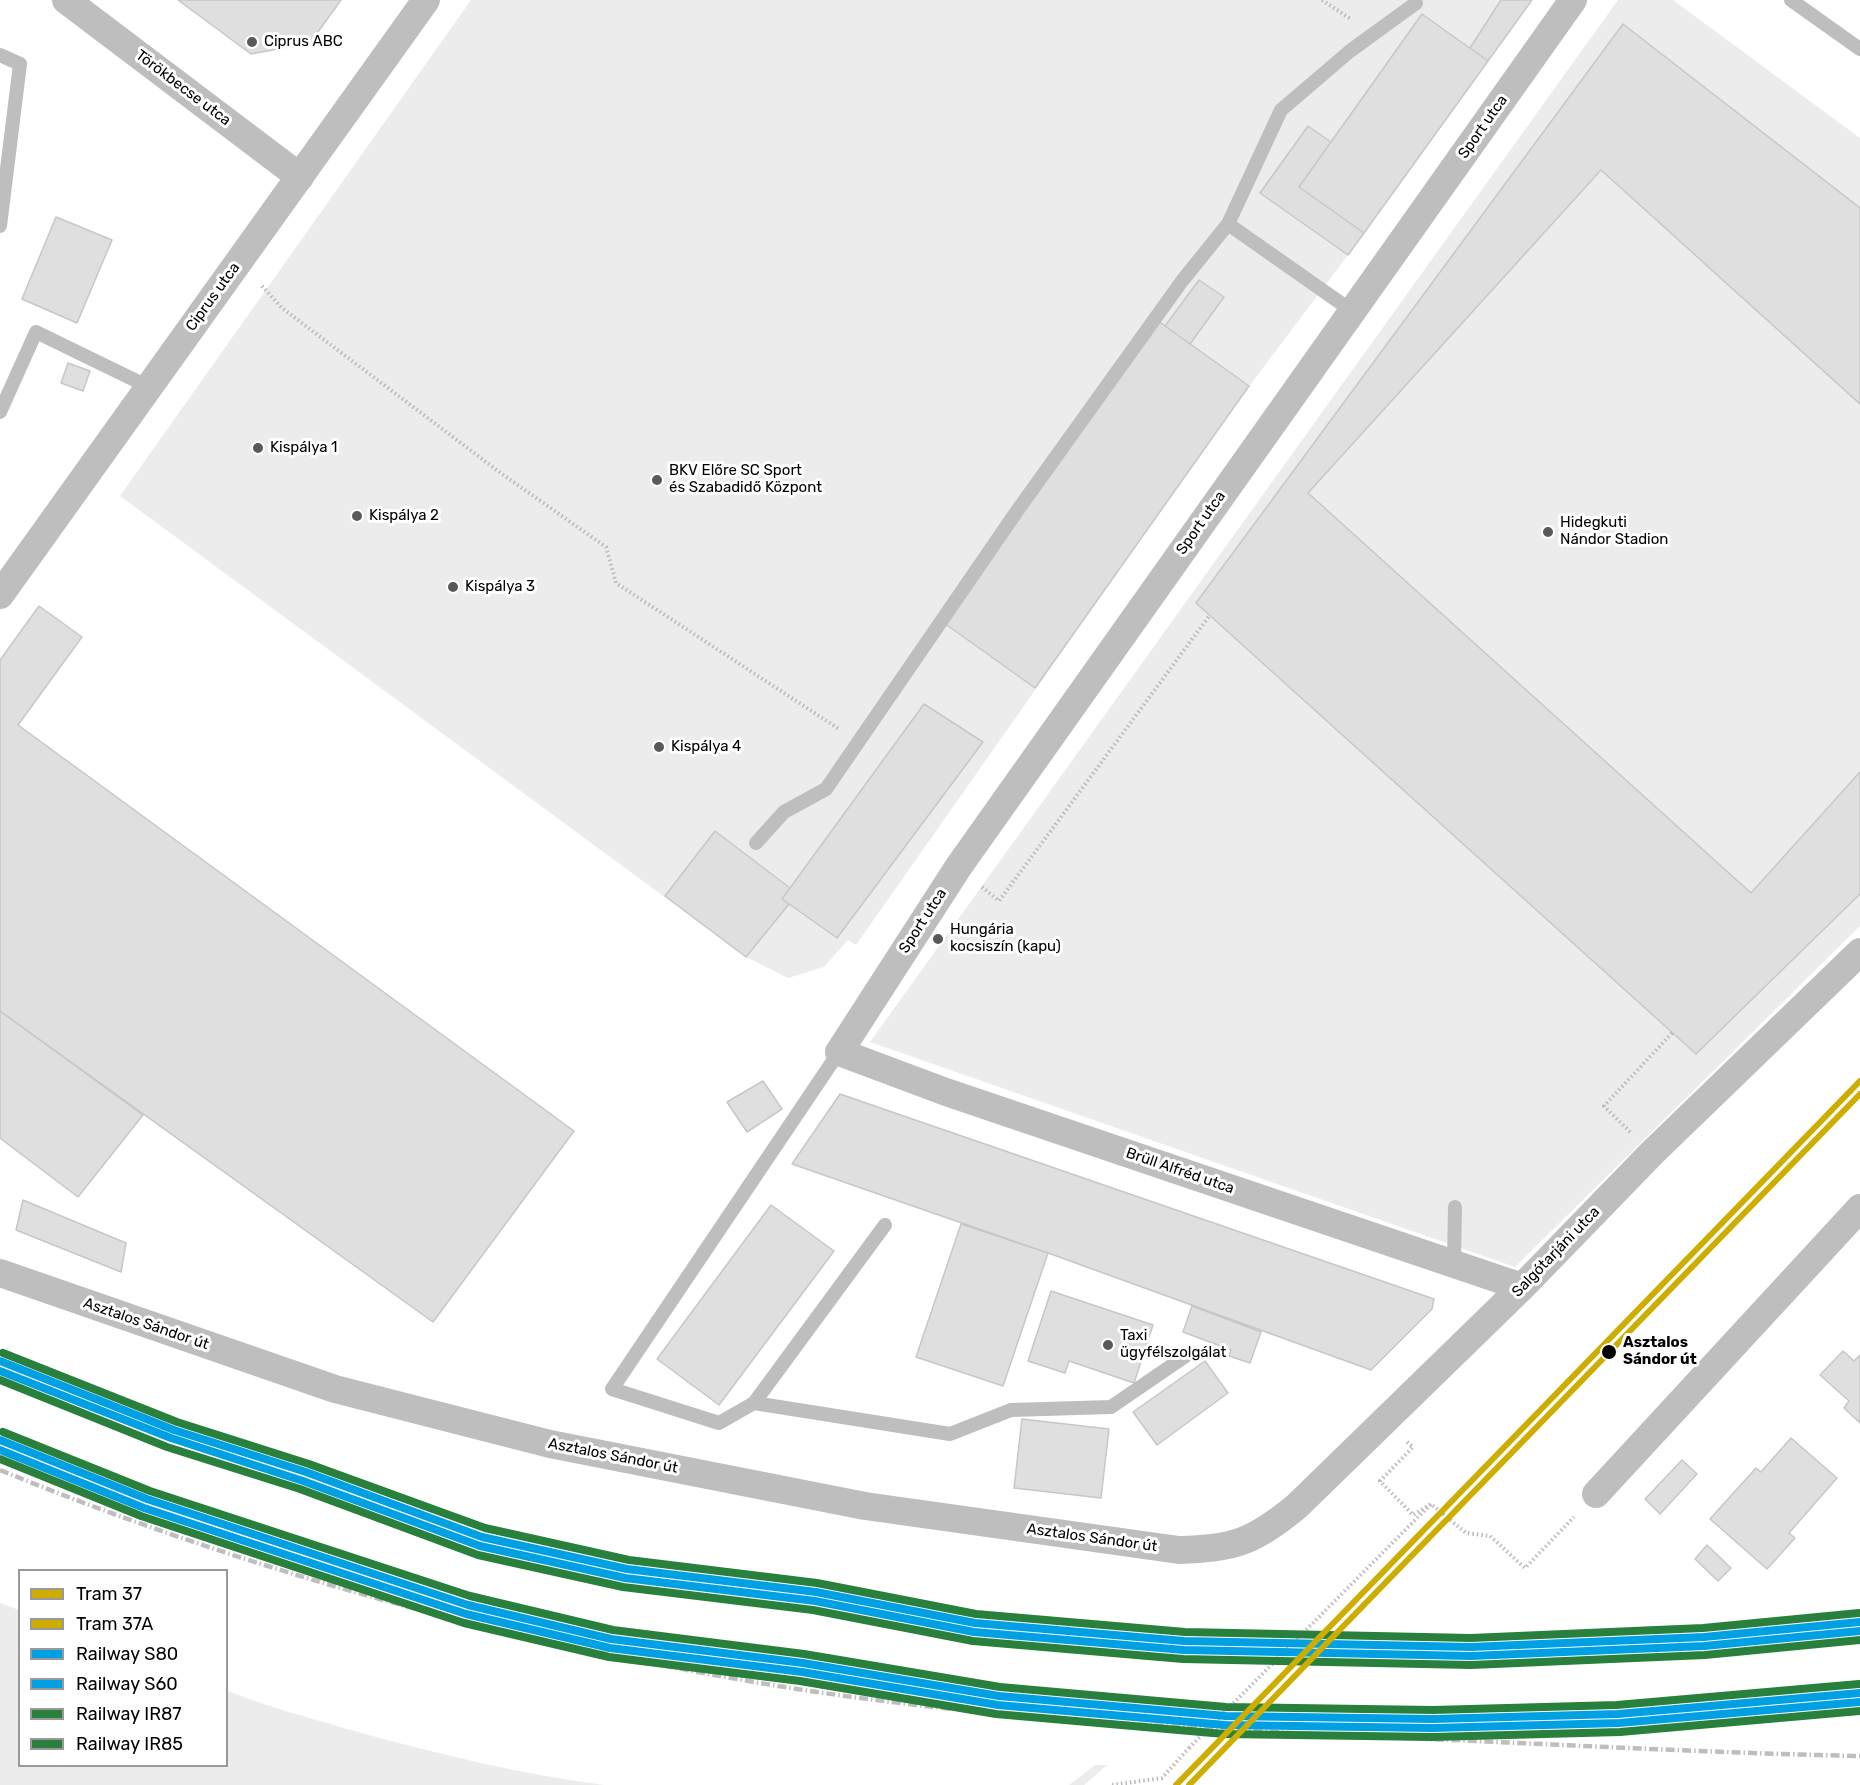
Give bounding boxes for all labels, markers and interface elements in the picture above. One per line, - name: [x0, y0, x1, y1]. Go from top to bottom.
- place label: Ciprus ABC: [264, 33, 343, 51]
- marker: Ciprus ABC: [245, 35, 259, 49]
- street label: Törökbecse utca: [132, 46, 234, 130]
- street label: Sport utca: [1455, 92, 1511, 162]
- street label: Ciprus utca: [182, 259, 244, 335]
- place label: Kispálya 1: [270, 439, 338, 457]
- marker: Kispálya 1: [251, 441, 265, 455]
- place label: BKV Előre SC Sport és Szabadidő Központ: [669, 462, 822, 497]
- marker: BKV Előre SC Sport és Szabadidő Központ: [650, 473, 664, 487]
- street label: Sport utca: [1173, 488, 1229, 558]
- place label: Kispálya 2: [369, 507, 439, 525]
- marker: Kispálya 2: [350, 509, 364, 523]
- place label: Hidegkuti Nándor Stadion: [1560, 514, 1668, 549]
- marker: Hidegkuti Nándor Stadion: [1541, 525, 1555, 539]
- place label: Kispálya 3: [465, 578, 535, 596]
- marker: Kispálya 3: [446, 580, 460, 594]
- place label: Kispálya 4: [671, 738, 741, 756]
- marker: Kispálya 4: [652, 740, 666, 754]
- street label: Sport utca: [895, 885, 951, 957]
- place label: Hungária kocsiszín (kapu): [950, 921, 1061, 956]
- marker: Hungária kocsiszín (kapu): [931, 932, 945, 946]
- street label: Brüll Alfréd utca: [1124, 1144, 1236, 1198]
- street label: Salgótarjáni utca: [1508, 1203, 1604, 1301]
- street label: Asztalos Sándor út: [81, 1294, 211, 1354]
- place label: Taxi ügyfélszolgálat: [1120, 1327, 1226, 1362]
- place label: Asztalos Sándor út: [1623, 1334, 1697, 1369]
- marker: Taxi ügyfélszolgálat: [1101, 1338, 1115, 1352]
- marker: Asztalos Sándor út: [1600, 1343, 1618, 1361]
- street label: Asztalos Sándor út: [547, 1435, 679, 1477]
- street label: Asztalos Sándor út: [1026, 1520, 1158, 1556]
- legend: [18, 1569, 228, 1767]
- text: Tram 37: [76, 1583, 142, 1605]
- text: Tram 37A: [76, 1613, 153, 1635]
- text: Railway S80: [76, 1643, 178, 1665]
- text: Railway S60: [76, 1673, 178, 1695]
- text: Railway IR87: [76, 1703, 182, 1725]
- text: Railway IR85: [76, 1733, 183, 1755]

